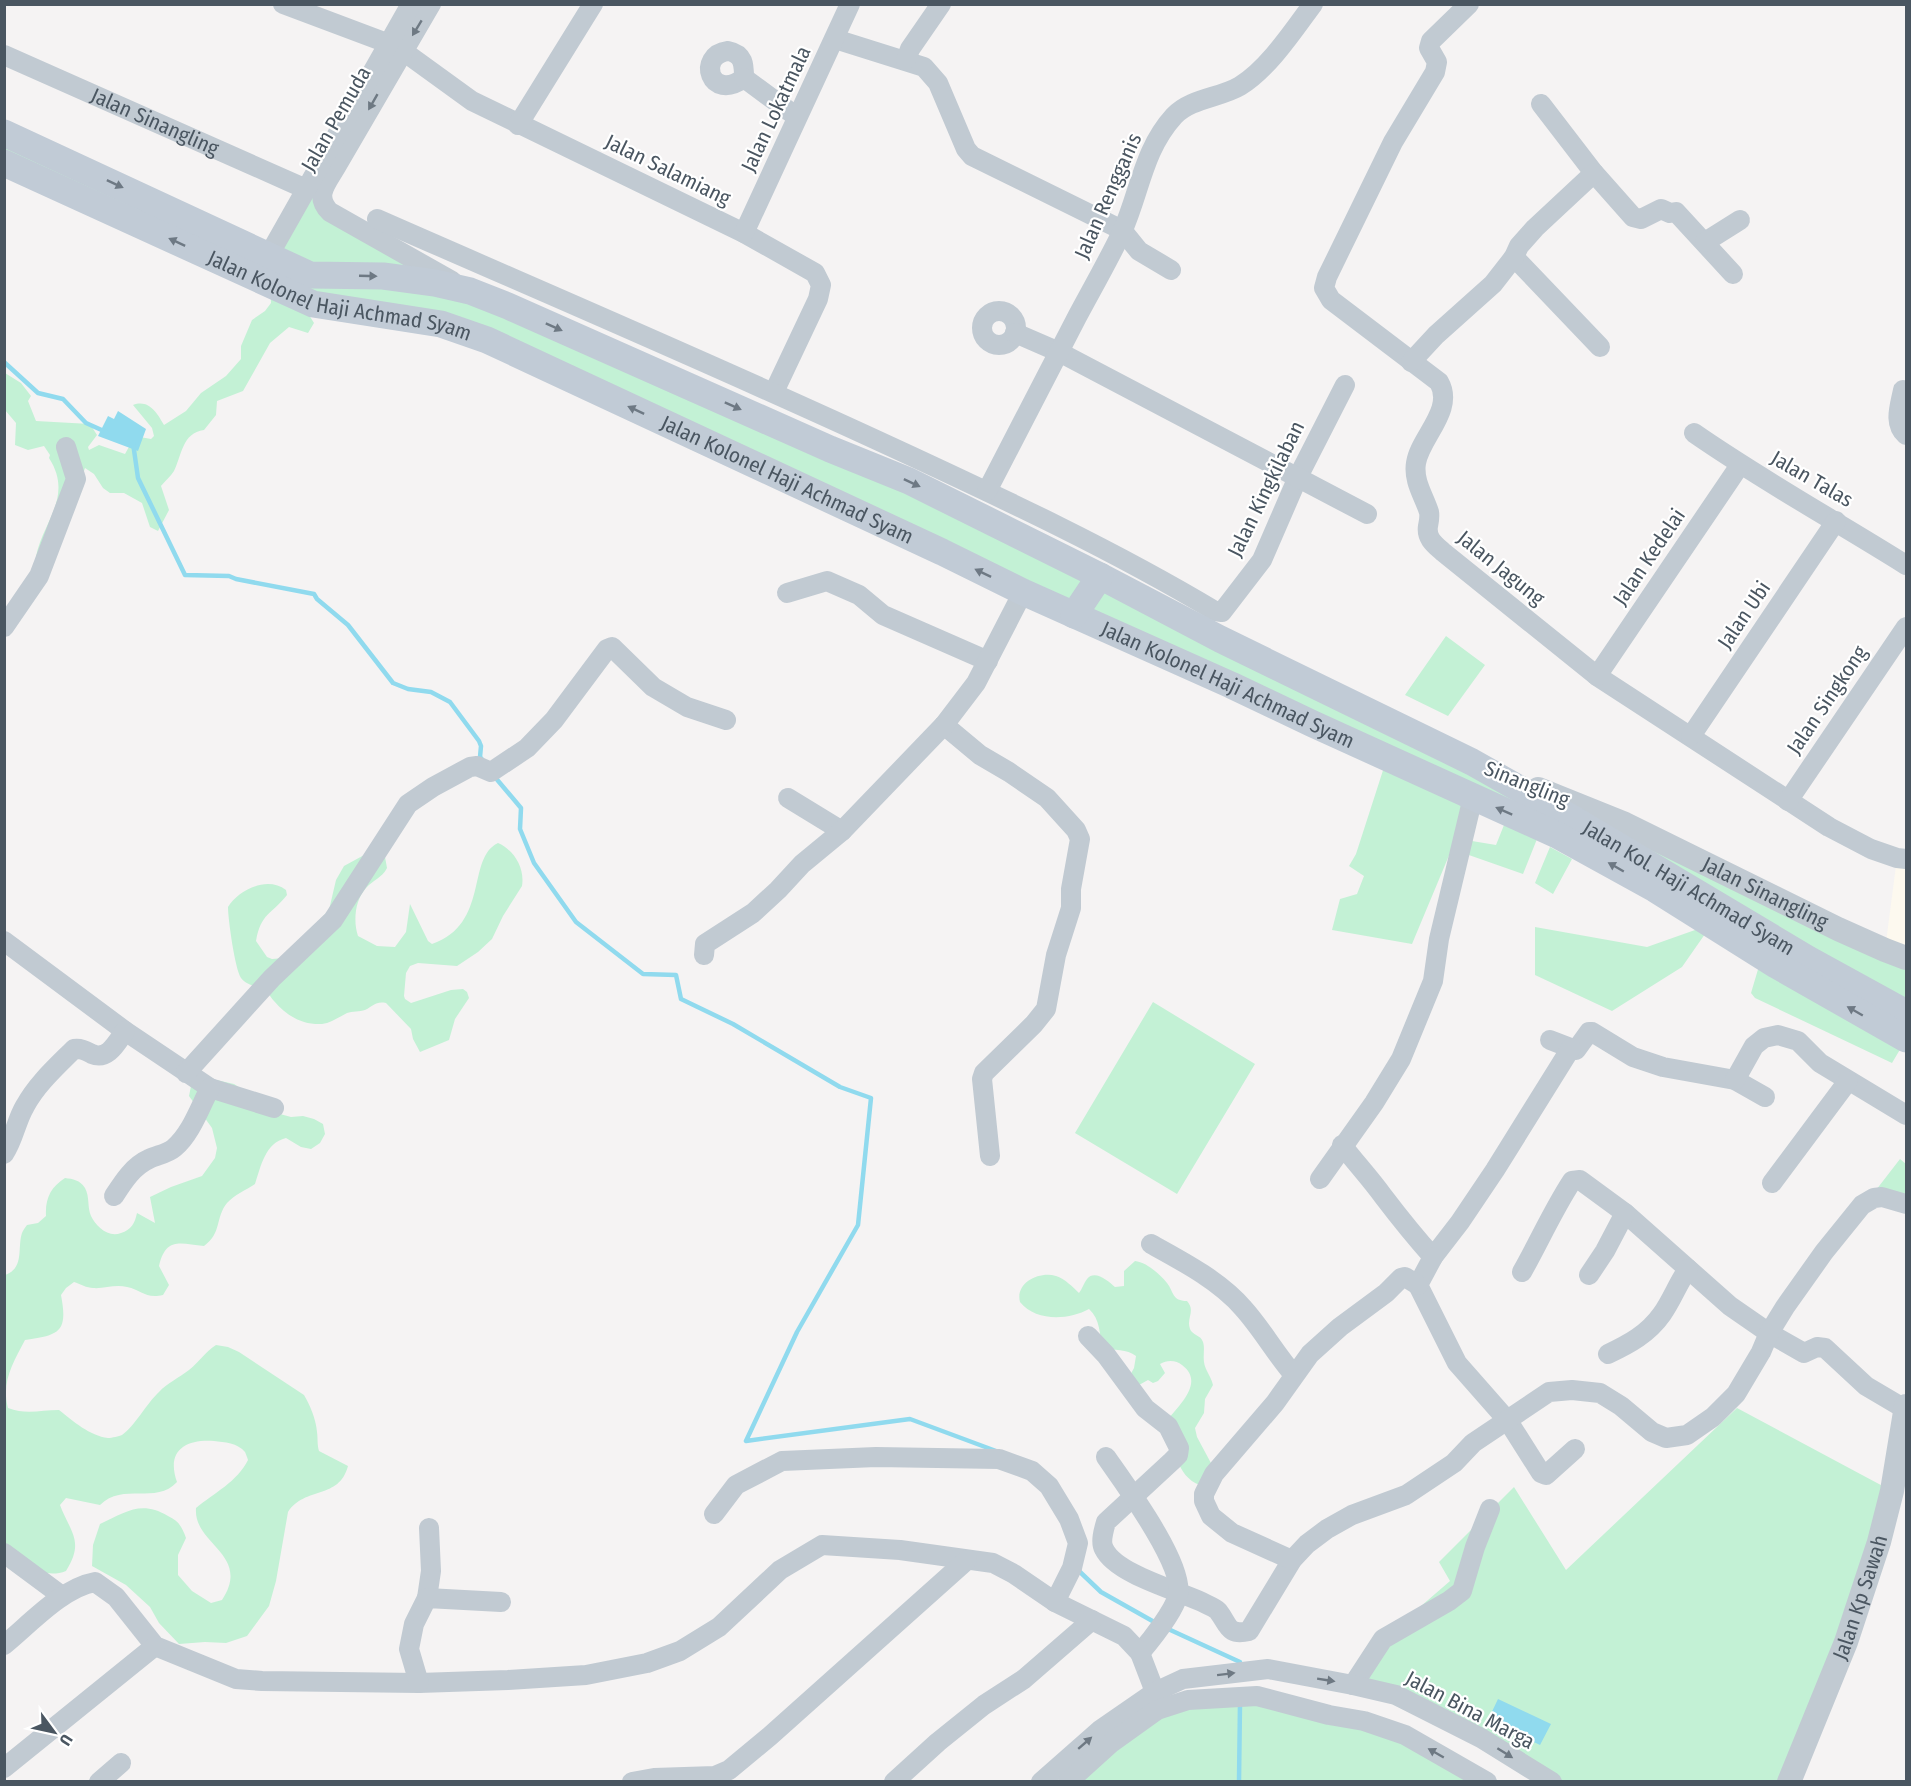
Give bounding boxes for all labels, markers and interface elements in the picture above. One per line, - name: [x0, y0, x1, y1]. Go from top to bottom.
- one-way arrow: [411, 20, 422, 36]
- street label: Jalan Lokatmala: [735, 42, 817, 176]
- street label: Jalan Pemuda: [296, 62, 376, 176]
- street label: Jalan Sinangling: [87, 82, 223, 162]
- one-way arrow: [368, 94, 379, 110]
- street label: Jalan Salamiang: [601, 128, 735, 212]
- street label: Jalan Rengganis: [1069, 129, 1147, 263]
- one-way arrow: [106, 179, 123, 188]
- one-way arrow: [168, 237, 186, 247]
- street label: Jalan Kolonel Haji Achmad Syam: [203, 245, 475, 347]
- one-way arrow: [358, 271, 377, 280]
- one-way arrow: [546, 322, 564, 332]
- one-way arrow: [724, 401, 741, 410]
- one-way arrow: [627, 405, 644, 414]
- street label: Jalan Kolonel Haji Achmad Syam: [657, 410, 918, 550]
- street label: Jalan Kingkilaban: [1222, 417, 1310, 561]
- street label: Jalan Talas: [1766, 445, 1858, 513]
- one-way arrow: [903, 478, 920, 487]
- street label: Jalan Kedelai: [1607, 504, 1691, 610]
- street label: Jalan Jagung: [1452, 525, 1550, 611]
- one-way arrow: [975, 568, 992, 577]
- street label: Jalan Ubi: [1712, 576, 1776, 654]
- street label: Jalan Kolonel Haji Achmad Syam: [1097, 616, 1358, 754]
- street label: Jalan Singkong: [1781, 640, 1873, 759]
- street label: Sinangling: [1481, 755, 1574, 813]
- one-way arrow: [1495, 806, 1513, 816]
- street label: Jalan Kol. Haji Achmad Syam: [1578, 815, 1799, 961]
- street label: Jalan Sinangling: [1698, 851, 1833, 935]
- one-way arrow: [1607, 862, 1624, 872]
- one-way arrow: [1846, 1006, 1863, 1016]
- street label: Jalan Kp Sawah: [1827, 1532, 1893, 1664]
- street label: Jalan Bina Marga: [1401, 1665, 1539, 1755]
- one-way arrow: [1216, 1669, 1235, 1679]
- one-way arrow: [1316, 1676, 1335, 1685]
- north arrow: [24, 1702, 84, 1762]
- text: U: [56, 1731, 77, 1749]
- one-way arrow: [1077, 1737, 1092, 1750]
- one-way arrow: [1427, 1748, 1444, 1758]
- one-way arrow: [1496, 1748, 1513, 1759]

